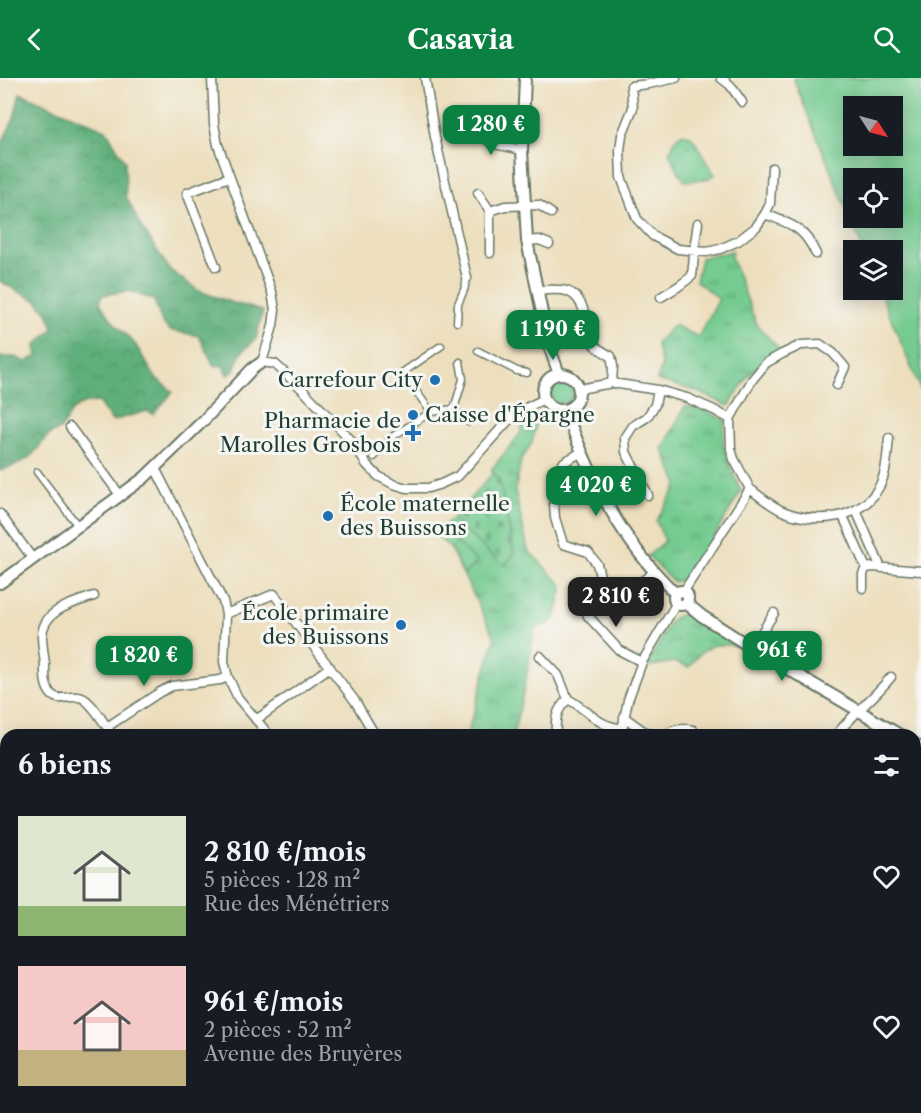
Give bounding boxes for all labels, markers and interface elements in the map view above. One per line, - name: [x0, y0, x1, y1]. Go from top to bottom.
- icon: back: [18, 23, 51, 56]
- text: Casavia: [407, 23, 514, 56]
- icon: search: [870, 23, 903, 56]
- north arrow: [843, 96, 903, 156]
- map controls: [843, 96, 903, 300]
- pin: 1 280 €: [436, 105, 546, 156]
- text: 1 280 €: [457, 112, 525, 136]
- button: locate: [843, 168, 903, 228]
- button: layers: [843, 240, 903, 300]
- pin: 1 190 €: [498, 310, 608, 361]
- text: 1 190 €: [520, 317, 586, 341]
- place label: Carrefour City: [278, 367, 423, 392]
- marker: Carrefour City: [428, 373, 442, 387]
- place label: Caisse d'Épargne: [425, 402, 595, 427]
- place label: Pharmacie de Marolles Grosbois: [220, 408, 401, 457]
- marker: Caisse d'Épargne: [406, 408, 420, 422]
- marker: Pharmacie de Marolles Grosbois: [406, 426, 420, 440]
- pin: 4 020 €: [541, 466, 651, 517]
- text: 4 020 €: [560, 473, 632, 497]
- place label: École maternelle des Buissons: [340, 491, 510, 540]
- marker: École maternelle des Buissons: [321, 509, 335, 523]
- pin: 2 810 €: [561, 577, 671, 628]
- text: 2 810 €: [582, 584, 650, 608]
- place label: École primaire des Buissons: [241, 600, 389, 649]
- marker: École primaire des Buissons: [394, 618, 408, 632]
- pin: 961 €: [740, 631, 824, 682]
- pin: 1 820 €: [89, 636, 199, 687]
- text: 961 €: [757, 638, 807, 662]
- text: 1 820 €: [110, 643, 178, 667]
- text: 6 biens: [18, 749, 112, 781]
- icon: filters: [870, 749, 903, 782]
- text: 2 810 €/mois: [204, 836, 366, 868]
- icon: home: [66, 840, 138, 912]
- icon: heart: [870, 860, 903, 893]
- text: 5 pièces · 128 m²: [204, 868, 360, 892]
- text: Rue des Ménétriers: [204, 892, 389, 916]
- text: 961 €/mois: [204, 986, 343, 1018]
- icon: home: [66, 990, 138, 1062]
- icon: heart: [870, 1010, 903, 1043]
- text: 2 pièces · 52 m²: [204, 1018, 352, 1042]
- text: Avenue des Bruyères: [204, 1042, 402, 1066]

